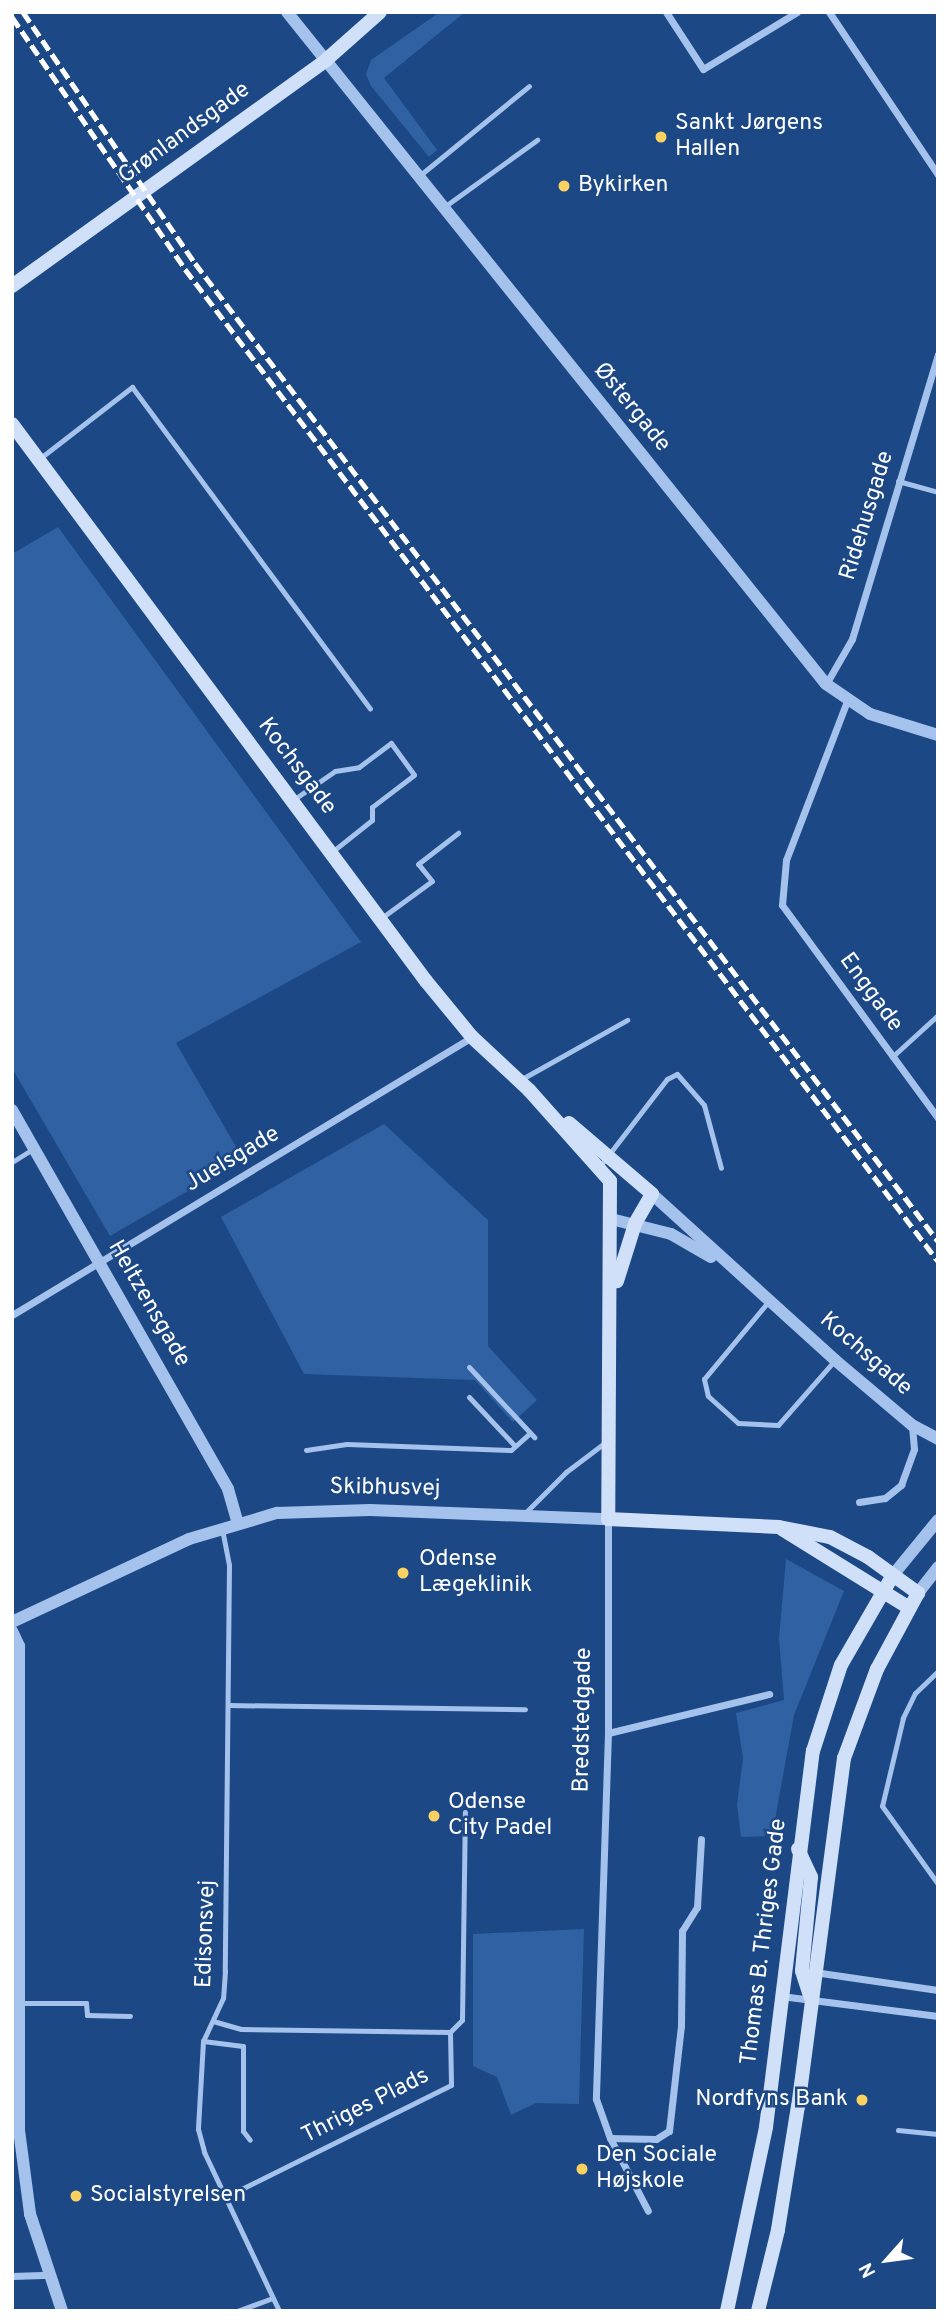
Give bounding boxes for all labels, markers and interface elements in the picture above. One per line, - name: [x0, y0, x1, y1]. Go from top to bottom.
- street label: Grønlandsgade: [114, 77, 256, 191]
- place label: Sankt Jørgens Hallen: [675, 110, 823, 164]
- marker: Sankt Jørgens Hallen: [653, 129, 669, 145]
- place label: Bykirken: [578, 172, 669, 200]
- marker: Bykirken: [556, 178, 572, 194]
- street label: Østergade: [587, 358, 675, 458]
- street label: Ridehusgade: [835, 448, 901, 584]
- street label: Kochsgade: [251, 713, 341, 821]
- street label: Enggade: [832, 948, 908, 1038]
- street label: Juelsgade: [181, 1121, 285, 1199]
- street label: Heltzensgade: [101, 1236, 195, 1372]
- street label: Kochsgade: [813, 1307, 917, 1403]
- street label: Skibhusvej: [329, 1474, 441, 1504]
- place label: Odense Lægeklinik: [419, 1546, 532, 1600]
- marker: Odense Lægeklinik: [393, 1563, 413, 1583]
- street label: Bredstedgade: [569, 1647, 599, 1793]
- place label: Odense City Padel: [448, 1789, 552, 1843]
- marker: Odense City Padel: [426, 1808, 442, 1824]
- street label: Thomas B. Thriges Gade: [736, 1817, 794, 2067]
- street label: Edisonsvej: [191, 1879, 223, 1989]
- street label: Thriges Plads: [298, 2063, 434, 2151]
- place label: Nordfyns Bank: [695, 2086, 848, 2114]
- marker: Nordfyns Bank: [854, 2092, 870, 2108]
- place label: Den Sociale Højskole: [596, 2142, 717, 2196]
- marker: Den Sociale Højskole: [574, 2161, 590, 2177]
- place label: Socialstyrelsen: [90, 2182, 246, 2210]
- marker: Socialstyrelsen: [68, 2188, 84, 2204]
- north arrow: [852, 2225, 922, 2295]
- text: N: [855, 2258, 882, 2282]

